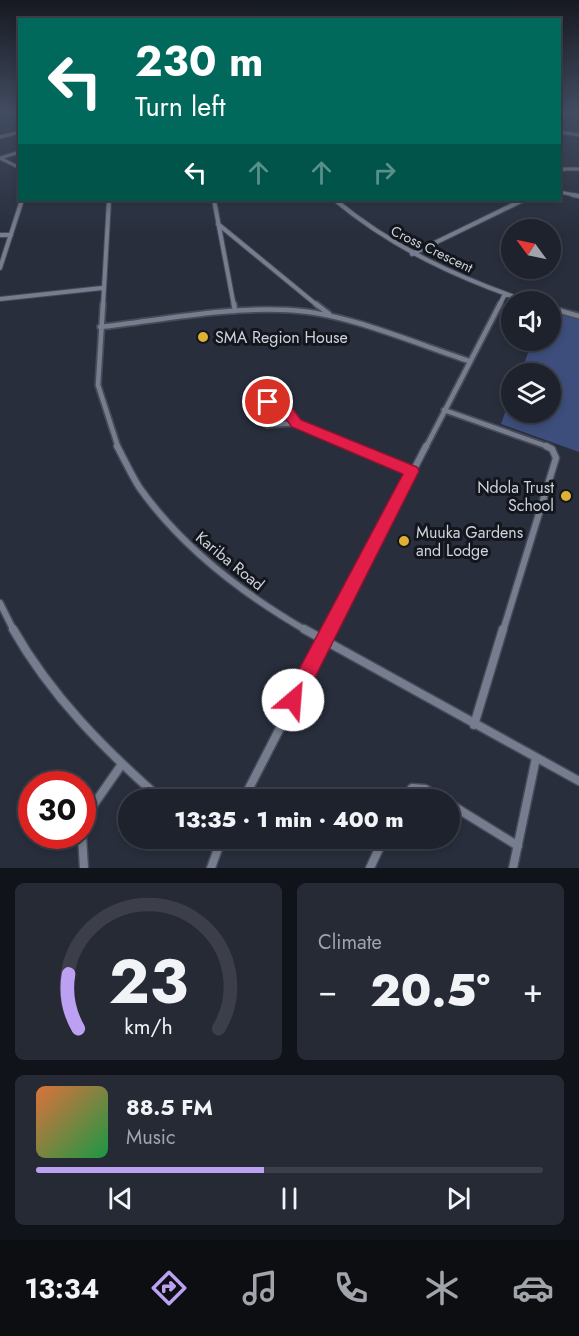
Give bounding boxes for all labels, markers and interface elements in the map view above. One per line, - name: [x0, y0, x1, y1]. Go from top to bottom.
- text: 230 m: [135, 31, 263, 92]
- icon: left: [36, 42, 114, 120]
- text: Turn left: [135, 87, 225, 126]
- icon: left: [179, 156, 212, 189]
- icon: ahead: [242, 156, 275, 189]
- icon: ahead: [305, 156, 338, 189]
- icon: right: [368, 156, 401, 189]
- north arrow: [501, 219, 561, 279]
- map controls: [501, 219, 561, 423]
- street label: Cross Crescent: [388, 221, 477, 278]
- button: sound: [501, 291, 561, 351]
- place label: SMA Region House: [215, 326, 348, 349]
- marker: SMA Region House: [196, 330, 210, 344]
- button: layers: [501, 363, 561, 423]
- pin: [242, 376, 293, 427]
- icon: arrive: [251, 385, 284, 418]
- place label: Ndola Trust School: [477, 476, 554, 517]
- marker: Ndola Trust School: [559, 489, 573, 503]
- place label: Muuka Gardens and Lodge: [416, 521, 523, 562]
- street label: Kariba Road: [191, 526, 269, 596]
- marker: Muuka Gardens and Lodge: [397, 534, 411, 548]
- position arrow: [261, 668, 325, 732]
- speed limit sign: 30: [18, 771, 96, 849]
- text: 13:35 · 1 min · 400 m: [174, 803, 404, 835]
- text: Climate: [318, 928, 382, 957]
- text: 23: [109, 936, 188, 1026]
- text: 20.5°: [370, 958, 490, 1023]
- text: −: [318, 967, 337, 1014]
- text: +: [523, 967, 543, 1014]
- text: km/h: [124, 1011, 173, 1042]
- text: 88.5 FM: [126, 1091, 213, 1123]
- text: Music: [126, 1123, 176, 1152]
- icon: previous: [104, 1182, 137, 1215]
- icon: pause: [273, 1182, 306, 1215]
- icon: next: [442, 1182, 475, 1215]
- icon: directions: [148, 1267, 190, 1309]
- icon: music: [239, 1267, 281, 1309]
- icon: phone: [330, 1267, 372, 1309]
- icon: climate: [421, 1267, 463, 1309]
- icon: car: [512, 1267, 554, 1309]
- text: 13:34: [25, 1269, 99, 1308]

